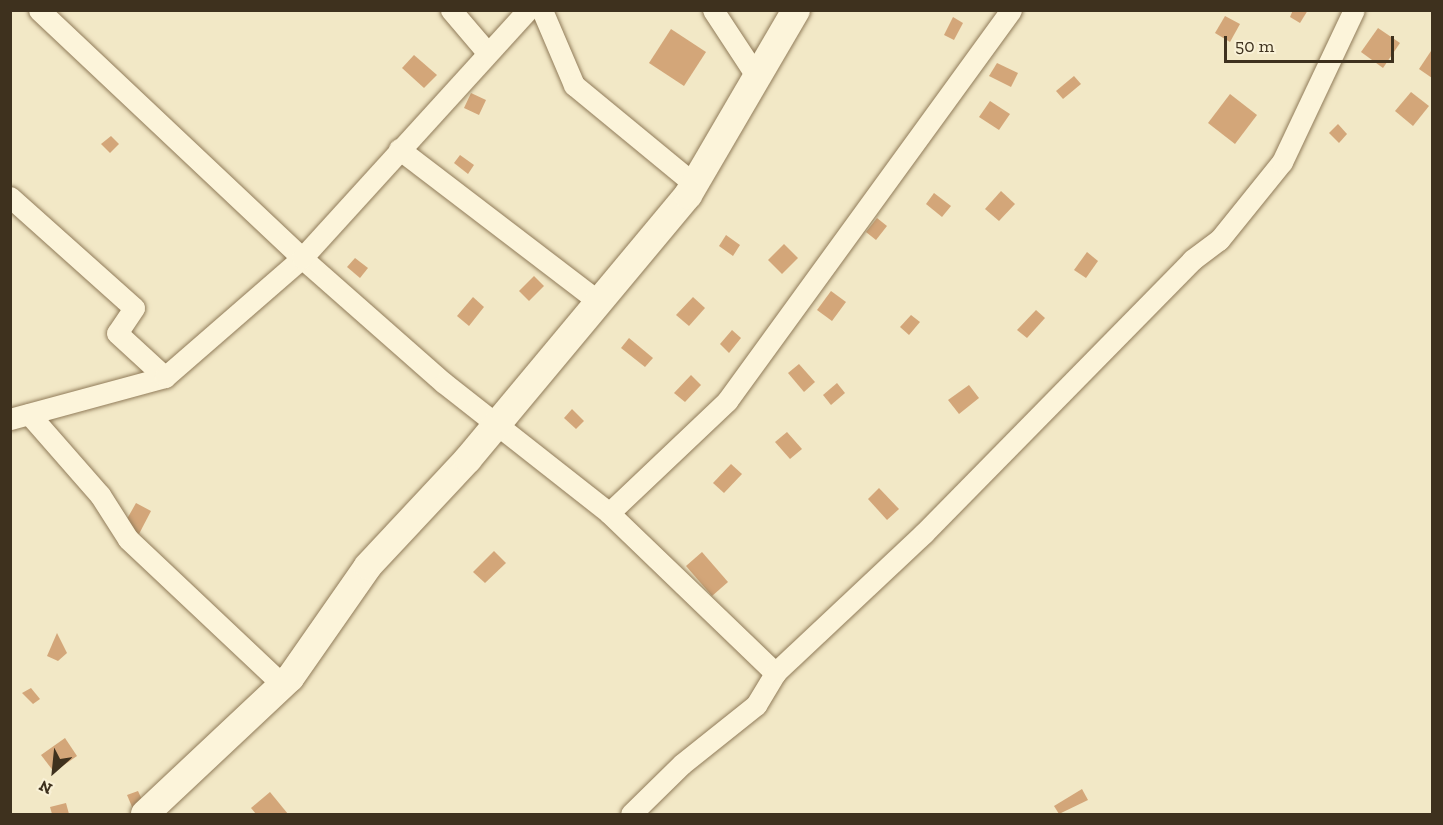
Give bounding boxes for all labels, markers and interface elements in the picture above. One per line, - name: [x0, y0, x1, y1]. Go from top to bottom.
- scale bar: [1227, 24, 1396, 62]
- text: 50 m: [1235, 35, 1274, 57]
- north arrow: [24, 741, 84, 801]
- text: N: [36, 776, 55, 799]

